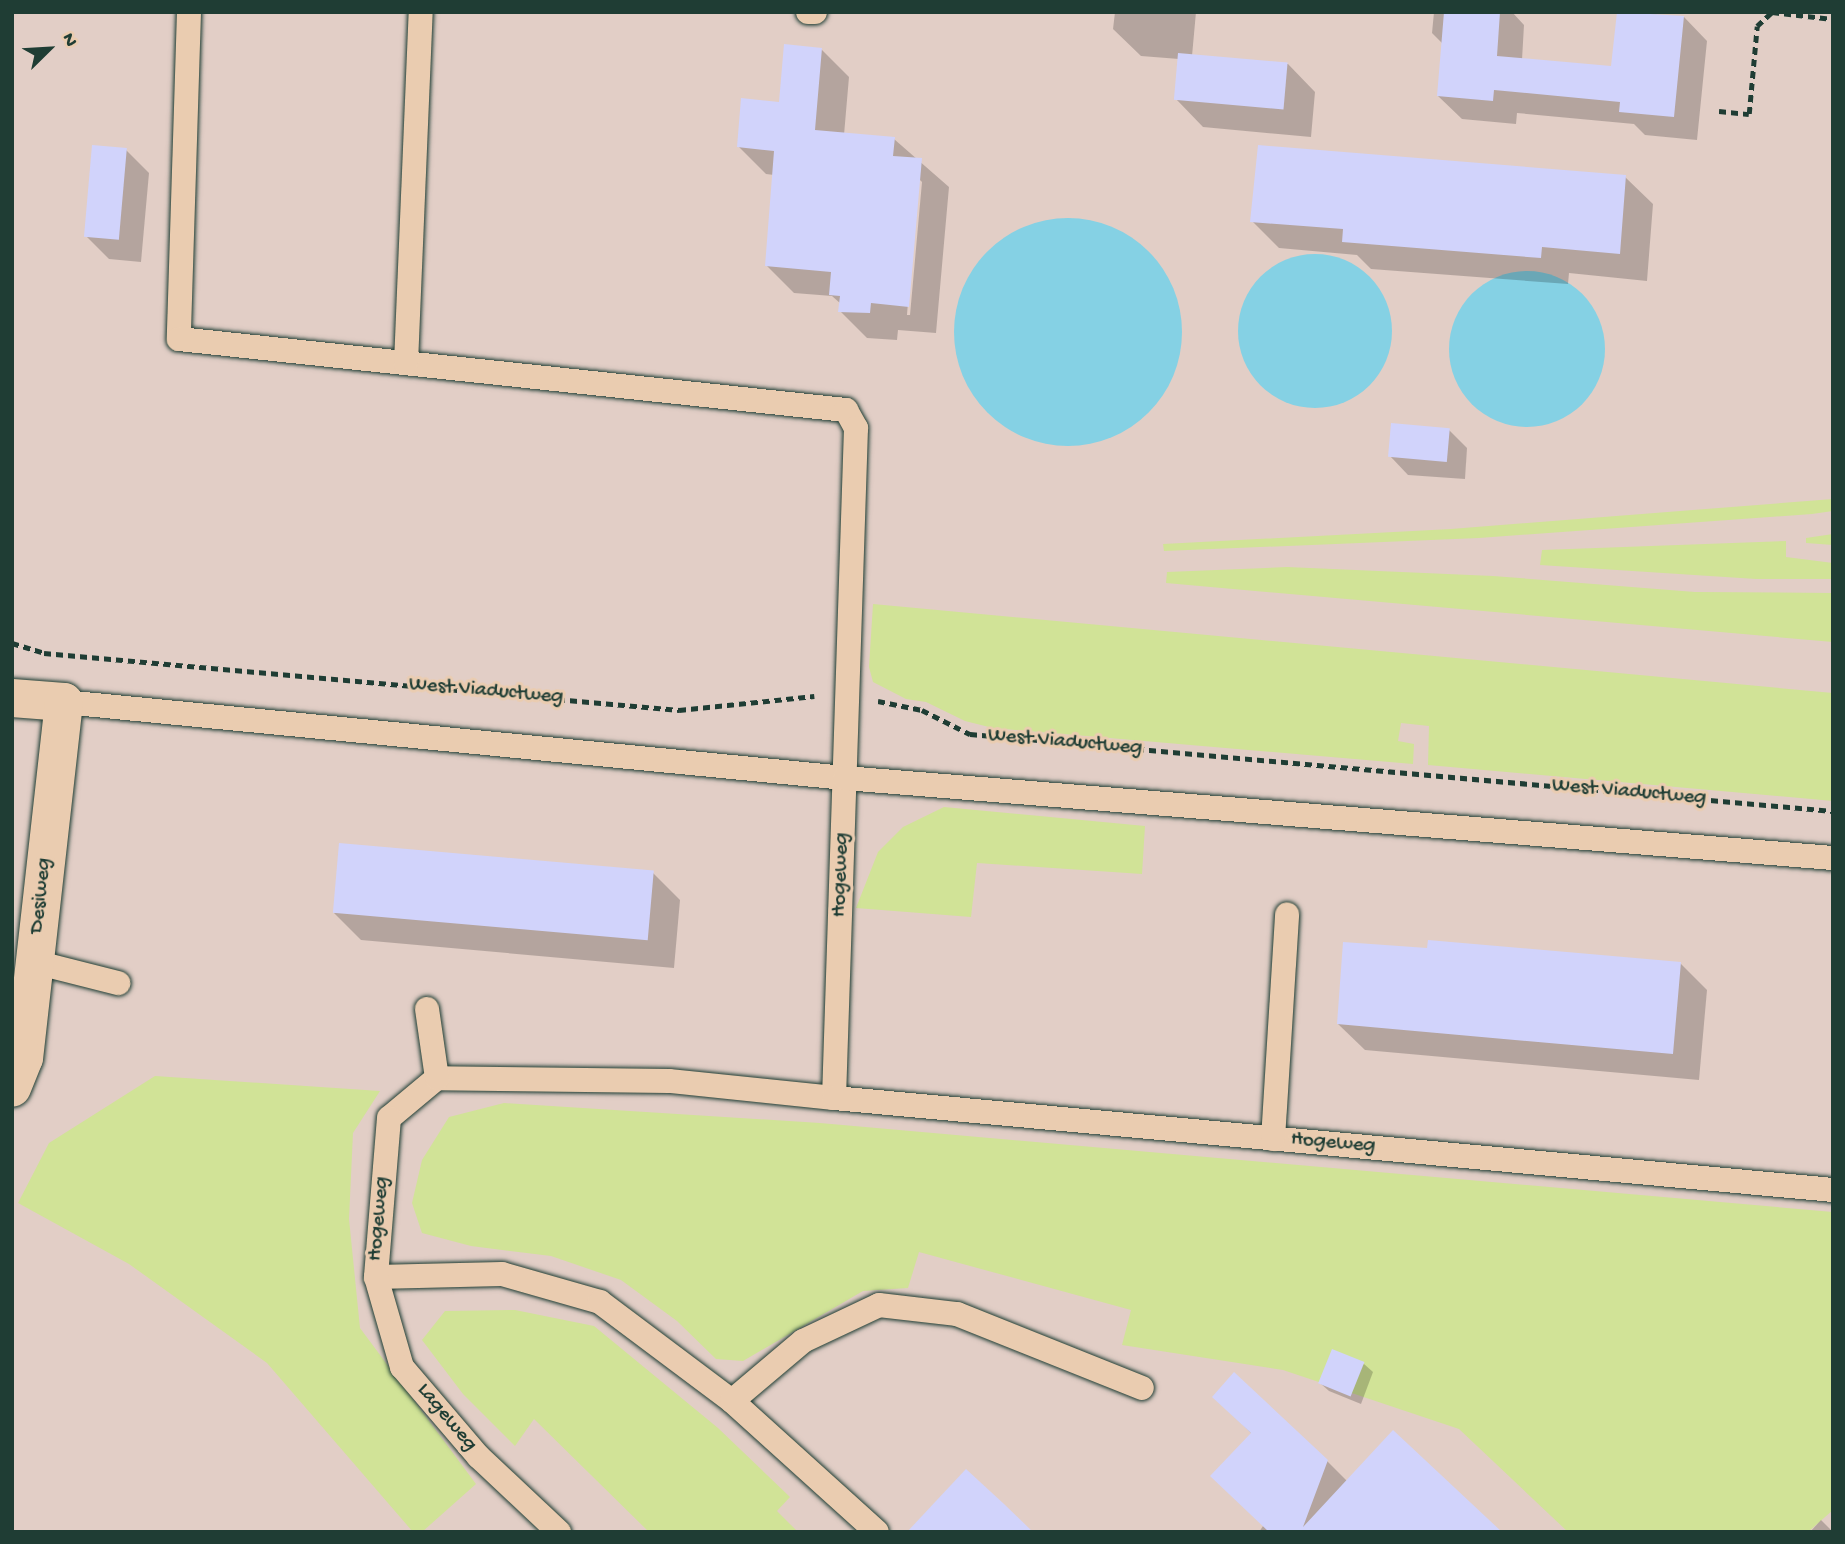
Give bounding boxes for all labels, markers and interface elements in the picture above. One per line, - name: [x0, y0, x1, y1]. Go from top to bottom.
- north arrow: [14, 14, 84, 84]
- text: N: [56, 30, 82, 51]
- street label: West Viaductweg: [408, 673, 564, 711]
- street label: West Viaductweg: [987, 724, 1143, 762]
- street label: West Viaductweg: [1551, 774, 1707, 812]
- street label: Hogeweg: [828, 832, 856, 918]
- street label: Desiweg: [26, 857, 58, 935]
- street label: Hogeweg: [1290, 1128, 1376, 1160]
- street label: Hogeweg: [364, 1176, 396, 1262]
- street label: Lageweg: [410, 1379, 482, 1457]

